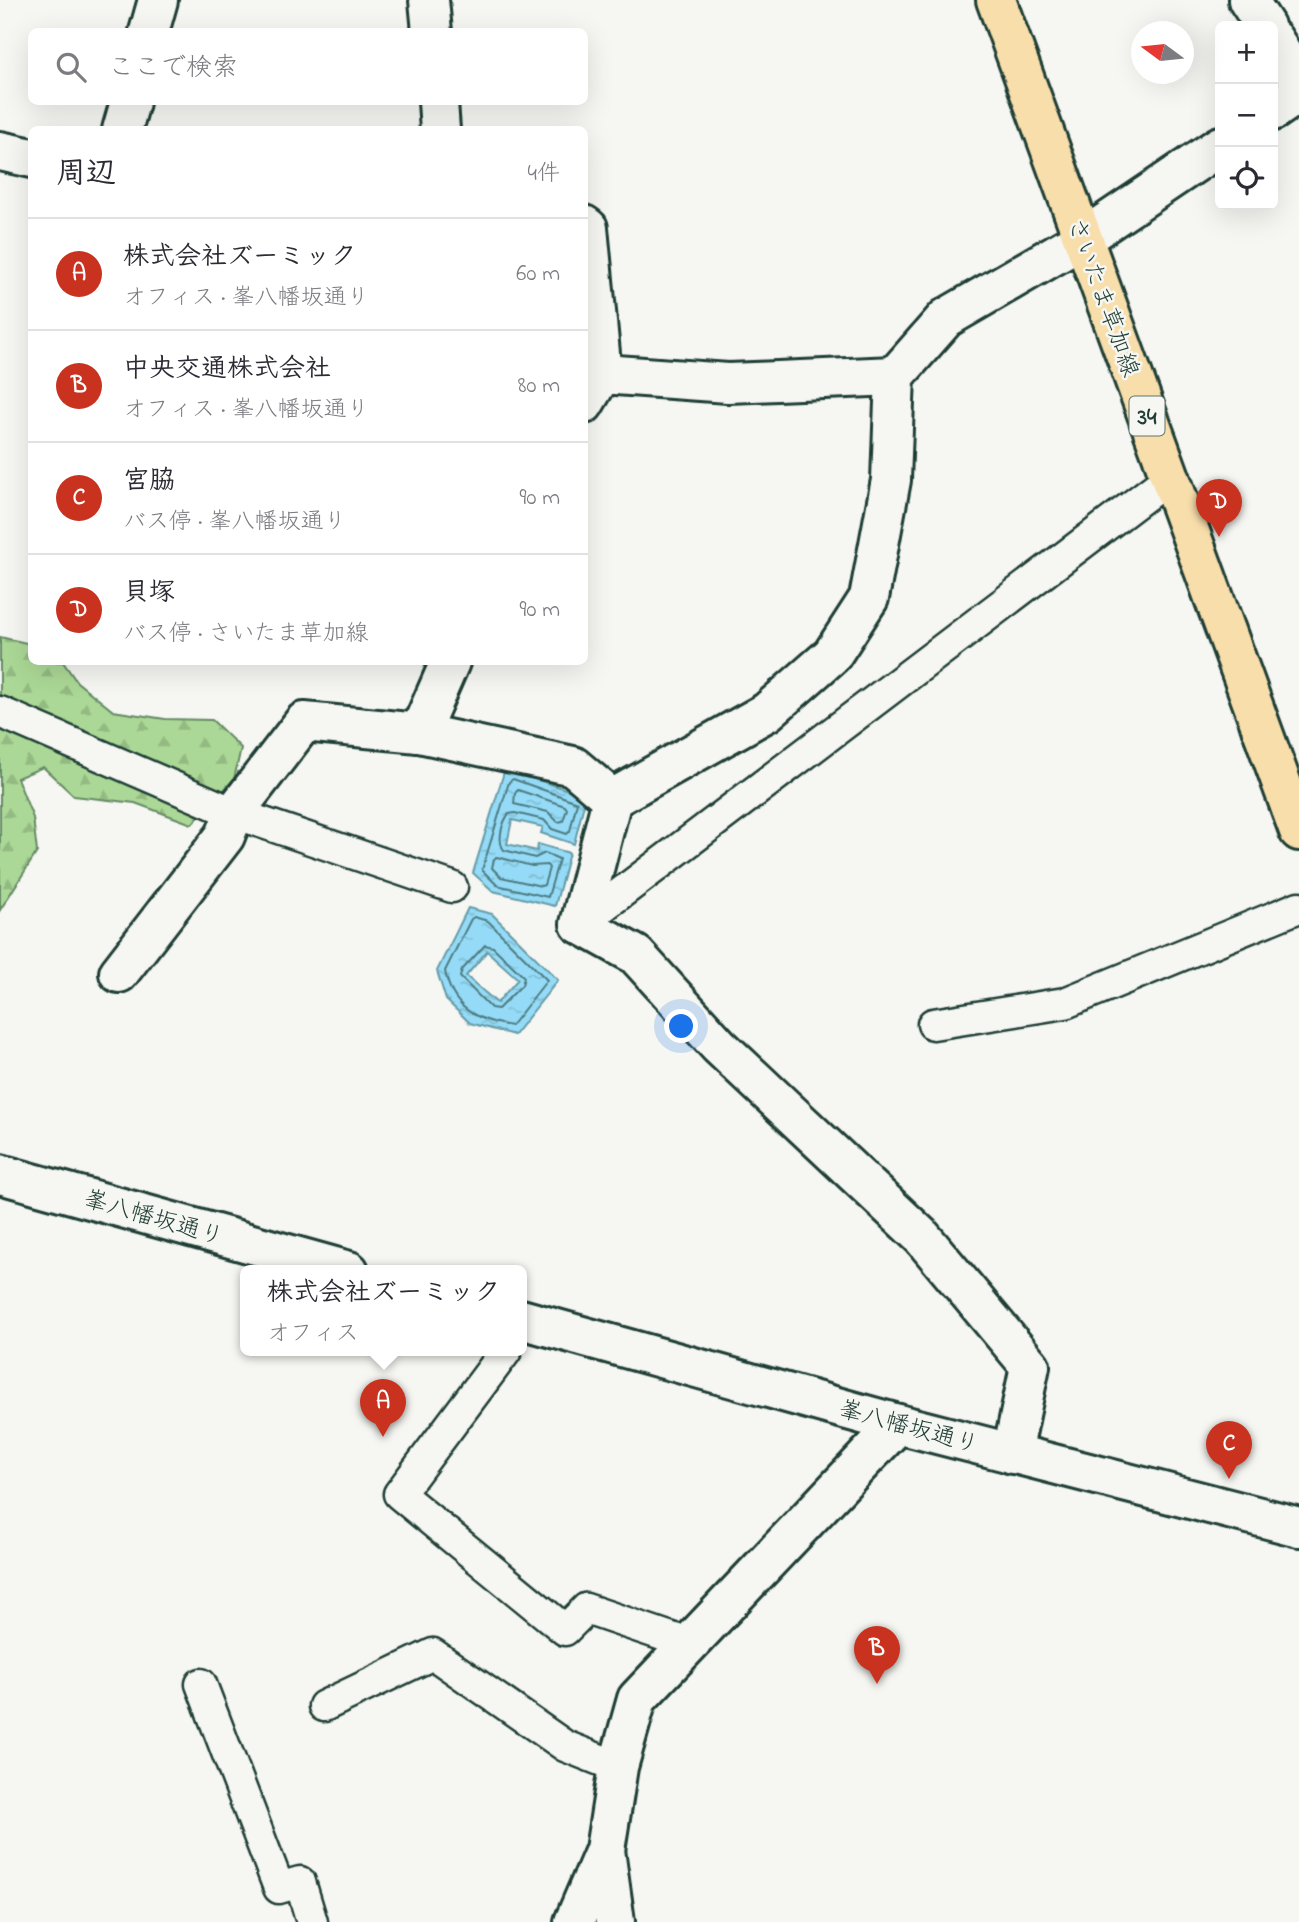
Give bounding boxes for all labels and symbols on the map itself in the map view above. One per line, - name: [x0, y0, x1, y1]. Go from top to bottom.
- north arrow: [1131, 21, 1194, 84]
- street label: さいたま草加線: [1057, 213, 1147, 382]
- road number: 34: [1130, 396, 1164, 436]
- pin: D: [1196, 479, 1242, 537]
- your location: [664, 1009, 698, 1043]
- street label: 峯八幡坂通り: [79, 1183, 227, 1256]
- pin: A: [360, 1379, 406, 1437]
- street label: 峯八幡坂通り: [834, 1393, 982, 1464]
- pin: C: [1206, 1421, 1252, 1479]
- pin: B: [854, 1626, 900, 1684]

